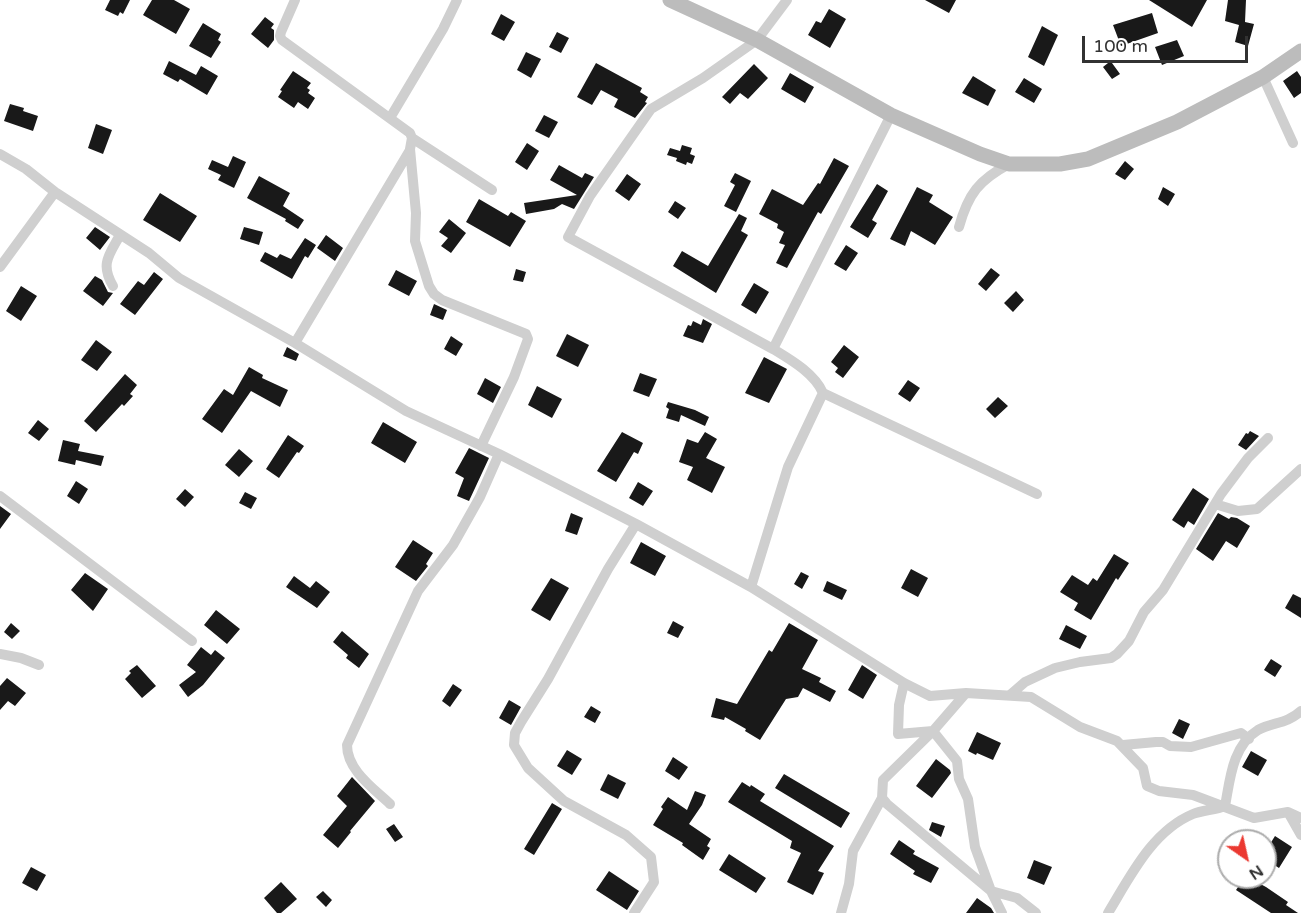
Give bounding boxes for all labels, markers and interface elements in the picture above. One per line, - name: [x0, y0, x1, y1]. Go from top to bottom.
- scale bar: [1085, 24, 1252, 62]
- text: 100 m: [1093, 35, 1148, 57]
- north arrow: [1217, 829, 1277, 889]
- text: N: [1245, 860, 1267, 884]

